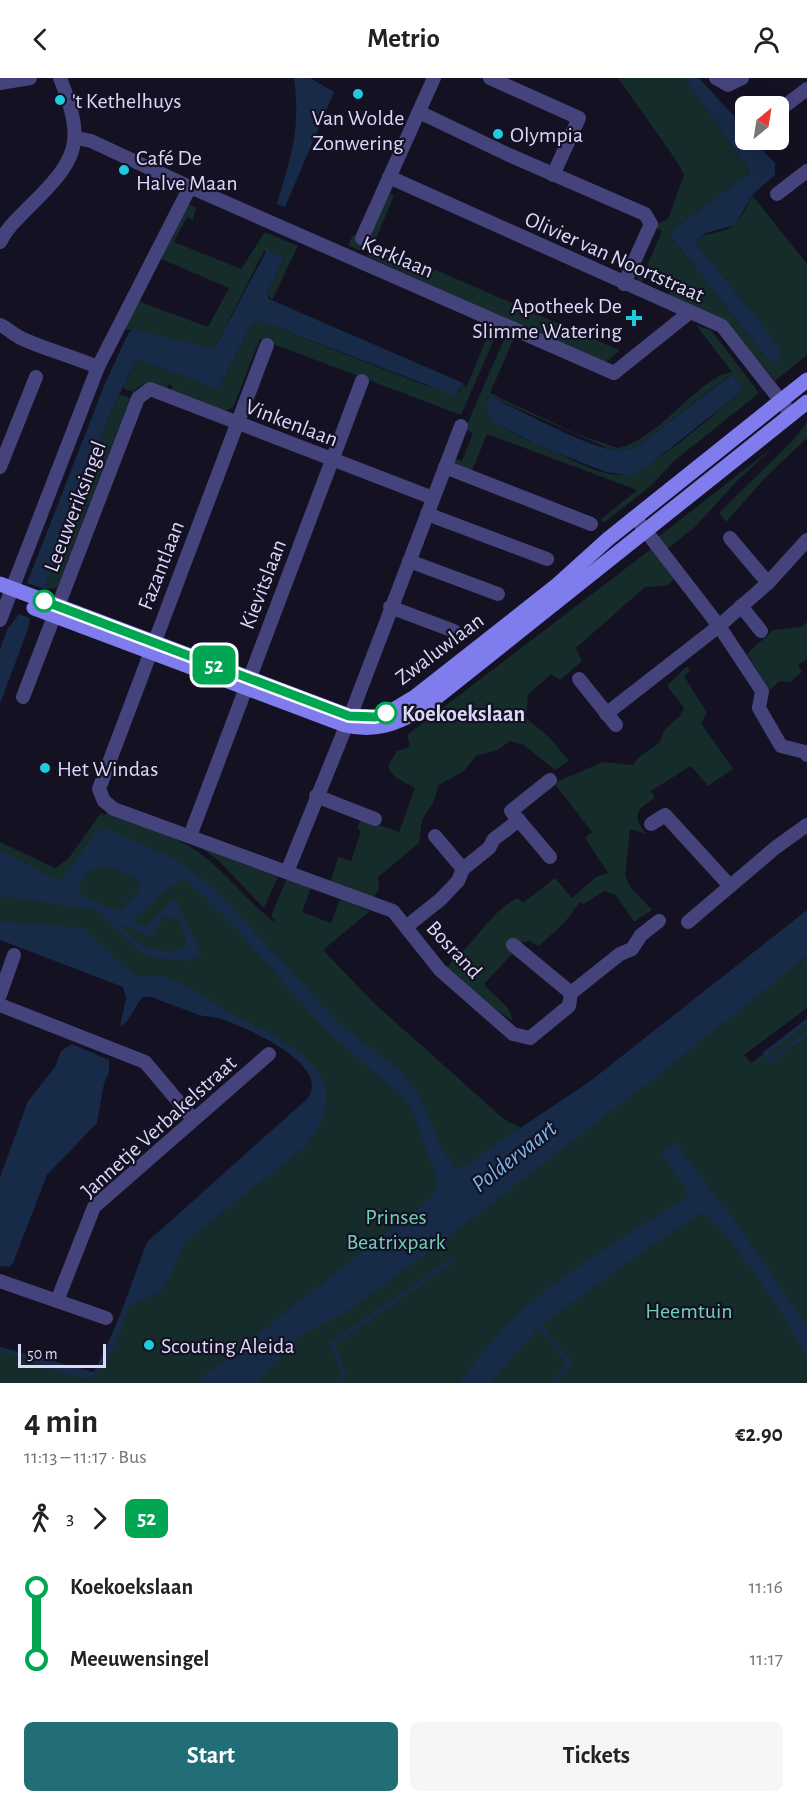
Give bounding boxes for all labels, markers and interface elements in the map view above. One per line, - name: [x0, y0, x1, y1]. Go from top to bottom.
- icon: back: [24, 23, 57, 56]
- icon: person: [750, 23, 783, 56]
- text: Metrio: [367, 25, 440, 52]
- marker: Van Wolde Zonwering: [351, 87, 365, 101]
- place label: 't Kethelhuys: [72, 90, 181, 112]
- marker: 't Kethelhuys: [53, 93, 67, 107]
- north arrow: [735, 96, 789, 150]
- map controls: [735, 96, 789, 150]
- place label: Van Wolde Zonwering: [312, 107, 404, 154]
- place label: Olympia: [510, 124, 583, 146]
- marker: Olympia: [491, 127, 505, 141]
- place label: Café De Halve Maan: [136, 147, 238, 194]
- marker: Café De Halve Maan: [117, 163, 131, 177]
- street label: Olivier van Noortstraat: [522, 207, 707, 306]
- street label: Kerklaan: [358, 232, 437, 282]
- place label: Apotheek De Slimme Watering: [472, 295, 622, 342]
- marker: Apotheek De Slimme Watering: [627, 311, 641, 325]
- street label: Vinkenlaan: [242, 395, 341, 451]
- street label: Leeuweriksingel: [40, 438, 110, 575]
- street label: Fazantlaan: [134, 518, 188, 613]
- street label: Kievitslaan: [236, 536, 290, 632]
- unlabelled marker: [33, 590, 55, 612]
- street label: Zwaluwlaan: [391, 609, 488, 689]
- line badge: 52: [187, 646, 241, 684]
- text: 52: [205, 655, 223, 676]
- marker: Koekoekslaan: [375, 702, 397, 724]
- place label: Koekoekslaan: [402, 703, 525, 725]
- place label: Het Windas: [57, 758, 158, 780]
- marker: Het Windas: [38, 761, 52, 775]
- street label: Bosrand: [422, 917, 486, 983]
- street label: Jannetje Verbakelstraat: [77, 1052, 240, 1202]
- water label: Poldervaart: [468, 1116, 562, 1197]
- park label: Prinses Beatrixpark: [346, 1206, 446, 1253]
- park label: Heemtuin: [645, 1300, 733, 1322]
- place label: Scouting Aleida: [161, 1335, 295, 1357]
- marker: Scouting Aleida: [142, 1338, 156, 1352]
- scale bar: [18, 1341, 106, 1368]
- text: 50 m: [27, 1346, 58, 1362]
- text: 4 min: [24, 1406, 98, 1439]
- text: €2.90: [735, 1423, 783, 1445]
- text: 11:13 – 11:17 · Bus: [24, 1447, 147, 1467]
- icon: walk: [24, 1502, 57, 1535]
- icon: forward: [83, 1502, 116, 1535]
- text: 3: [66, 1508, 74, 1528]
- text: 52: [137, 1508, 156, 1529]
- text: Koekoekslaan: [70, 1576, 193, 1598]
- text: 11:16: [748, 1577, 783, 1597]
- text: Meeuwensingel: [70, 1648, 209, 1670]
- text: 11:17: [749, 1649, 783, 1669]
- button: Start: [24, 1722, 398, 1791]
- button: Tickets: [410, 1722, 783, 1791]

